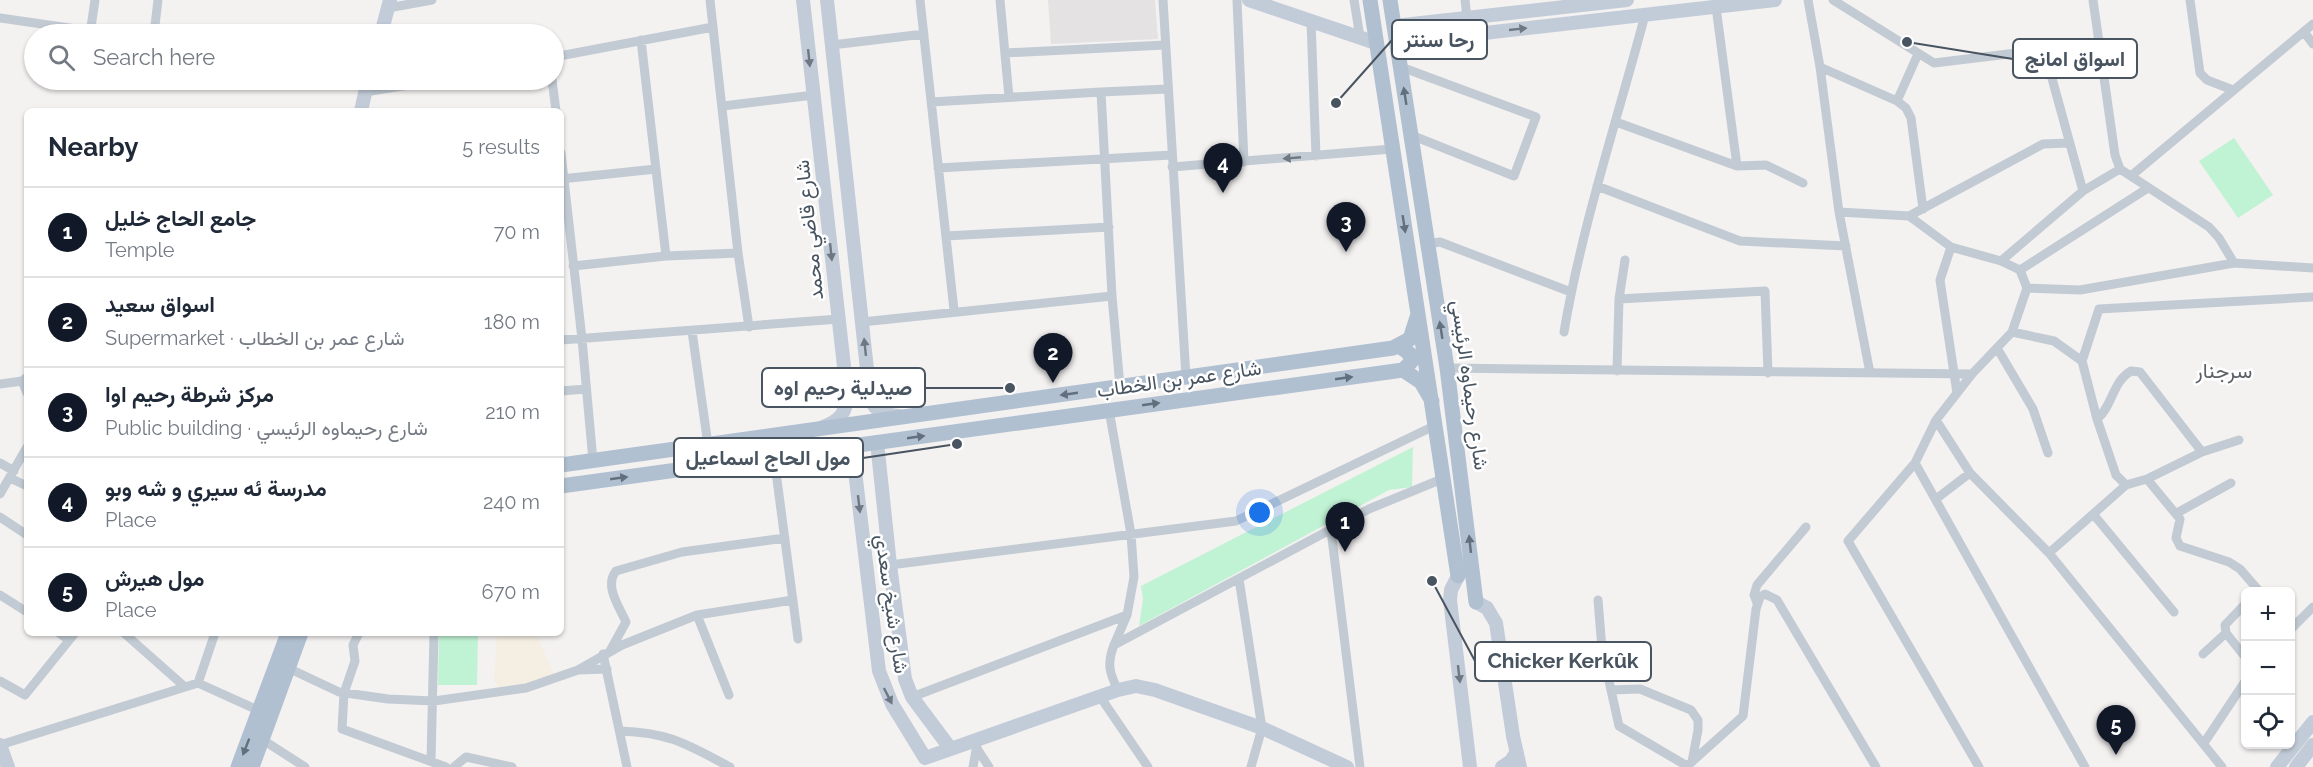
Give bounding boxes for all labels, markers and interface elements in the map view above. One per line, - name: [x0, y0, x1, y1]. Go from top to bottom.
- callout: رحا سنتر: [1392, 20, 1487, 59]
- search box: [24, 24, 564, 90]
- one-way arrow: [1508, 24, 1527, 34]
- text: رحا سنتر: [1403, 27, 1474, 53]
- callout: اسواق امانج: [2013, 39, 2137, 78]
- icon: search: [45, 41, 78, 74]
- text: Search here: [93, 44, 215, 70]
- text: اسواق امانج: [2025, 46, 2125, 73]
- one-way arrow: [805, 49, 814, 68]
- one-way arrow: [1401, 86, 1410, 105]
- text: Nearby: [48, 132, 138, 162]
- text: 5 results: [462, 135, 540, 159]
- pin: 4: [1204, 144, 1242, 193]
- one-way arrow: [1283, 153, 1302, 162]
- street label: شارع قاضي محمد: [790, 158, 833, 301]
- pin: 3: [1326, 202, 1366, 252]
- text: جامع الحاج خليل: [105, 205, 256, 231]
- one-way arrow: [1399, 215, 1408, 234]
- text: 1: [63, 220, 72, 244]
- text: 70 m: [494, 220, 540, 244]
- text: Temple: [105, 238, 175, 262]
- one-way arrow: [826, 242, 836, 261]
- text: اسواق سعيد: [105, 291, 215, 317]
- street label: شارع رحيماوه الرئيسي: [1441, 299, 1494, 472]
- text: 2: [62, 310, 73, 334]
- text: 180 m: [484, 310, 540, 334]
- one-way arrow: [1437, 320, 1446, 339]
- text: Supermarket · شارع عمر بن الخطاب: [105, 326, 405, 350]
- pin: 2: [1034, 334, 1072, 383]
- one-way arrow: [860, 337, 869, 356]
- street label: شارع عمر بن الخطاب: [1095, 356, 1263, 404]
- district label: سرجنار: [2195, 358, 2252, 384]
- callout: صيدلية رحيم اوه: [762, 368, 925, 407]
- one-way arrow: [1335, 374, 1354, 383]
- text: صيدلية رحيم اوه: [774, 375, 912, 402]
- text: مركز شرطة رحيم اوا: [105, 381, 274, 407]
- one-way arrow: [1059, 389, 1078, 398]
- text: 3: [62, 400, 73, 424]
- text: 210 m: [485, 400, 540, 424]
- one-way arrow: [1142, 400, 1161, 409]
- text: Public building · شارع رحيماوه الرئيسي: [105, 416, 428, 440]
- one-way arrow: [907, 432, 926, 442]
- callout: مول الحاج اسماعيل: [674, 438, 863, 477]
- text: مول الحاج اسماعيل: [686, 445, 851, 472]
- one-way arrow: [610, 473, 629, 482]
- text: مدرسة ئه سيري و شه وبو: [105, 475, 327, 501]
- text: 4: [62, 490, 73, 514]
- text: 240 m: [483, 490, 540, 514]
- one-way arrow: [855, 494, 864, 513]
- your location: [1245, 498, 1274, 527]
- pin: 1: [1326, 502, 1364, 552]
- text: Place: [105, 508, 156, 532]
- street label: شارع شيخ سعدي: [865, 533, 914, 676]
- one-way arrow: [1465, 535, 1474, 554]
- text: مول هيرش: [105, 565, 204, 591]
- text: 5: [62, 580, 73, 604]
- text: 670 m: [482, 580, 540, 604]
- map controls: [2241, 587, 2295, 749]
- button: +: [2241, 587, 2295, 641]
- text: Place: [105, 598, 156, 622]
- button: −: [2241, 641, 2295, 695]
- callout: Chicker Kerkûk: [1475, 642, 1651, 681]
- text: Chicker Kerkûk: [1487, 648, 1639, 673]
- one-way arrow: [1454, 665, 1464, 684]
- one-way arrow: [883, 687, 893, 705]
- button: locate: [2241, 695, 2295, 749]
- pin: 5: [2096, 706, 2136, 755]
- one-way arrow: [241, 738, 250, 756]

